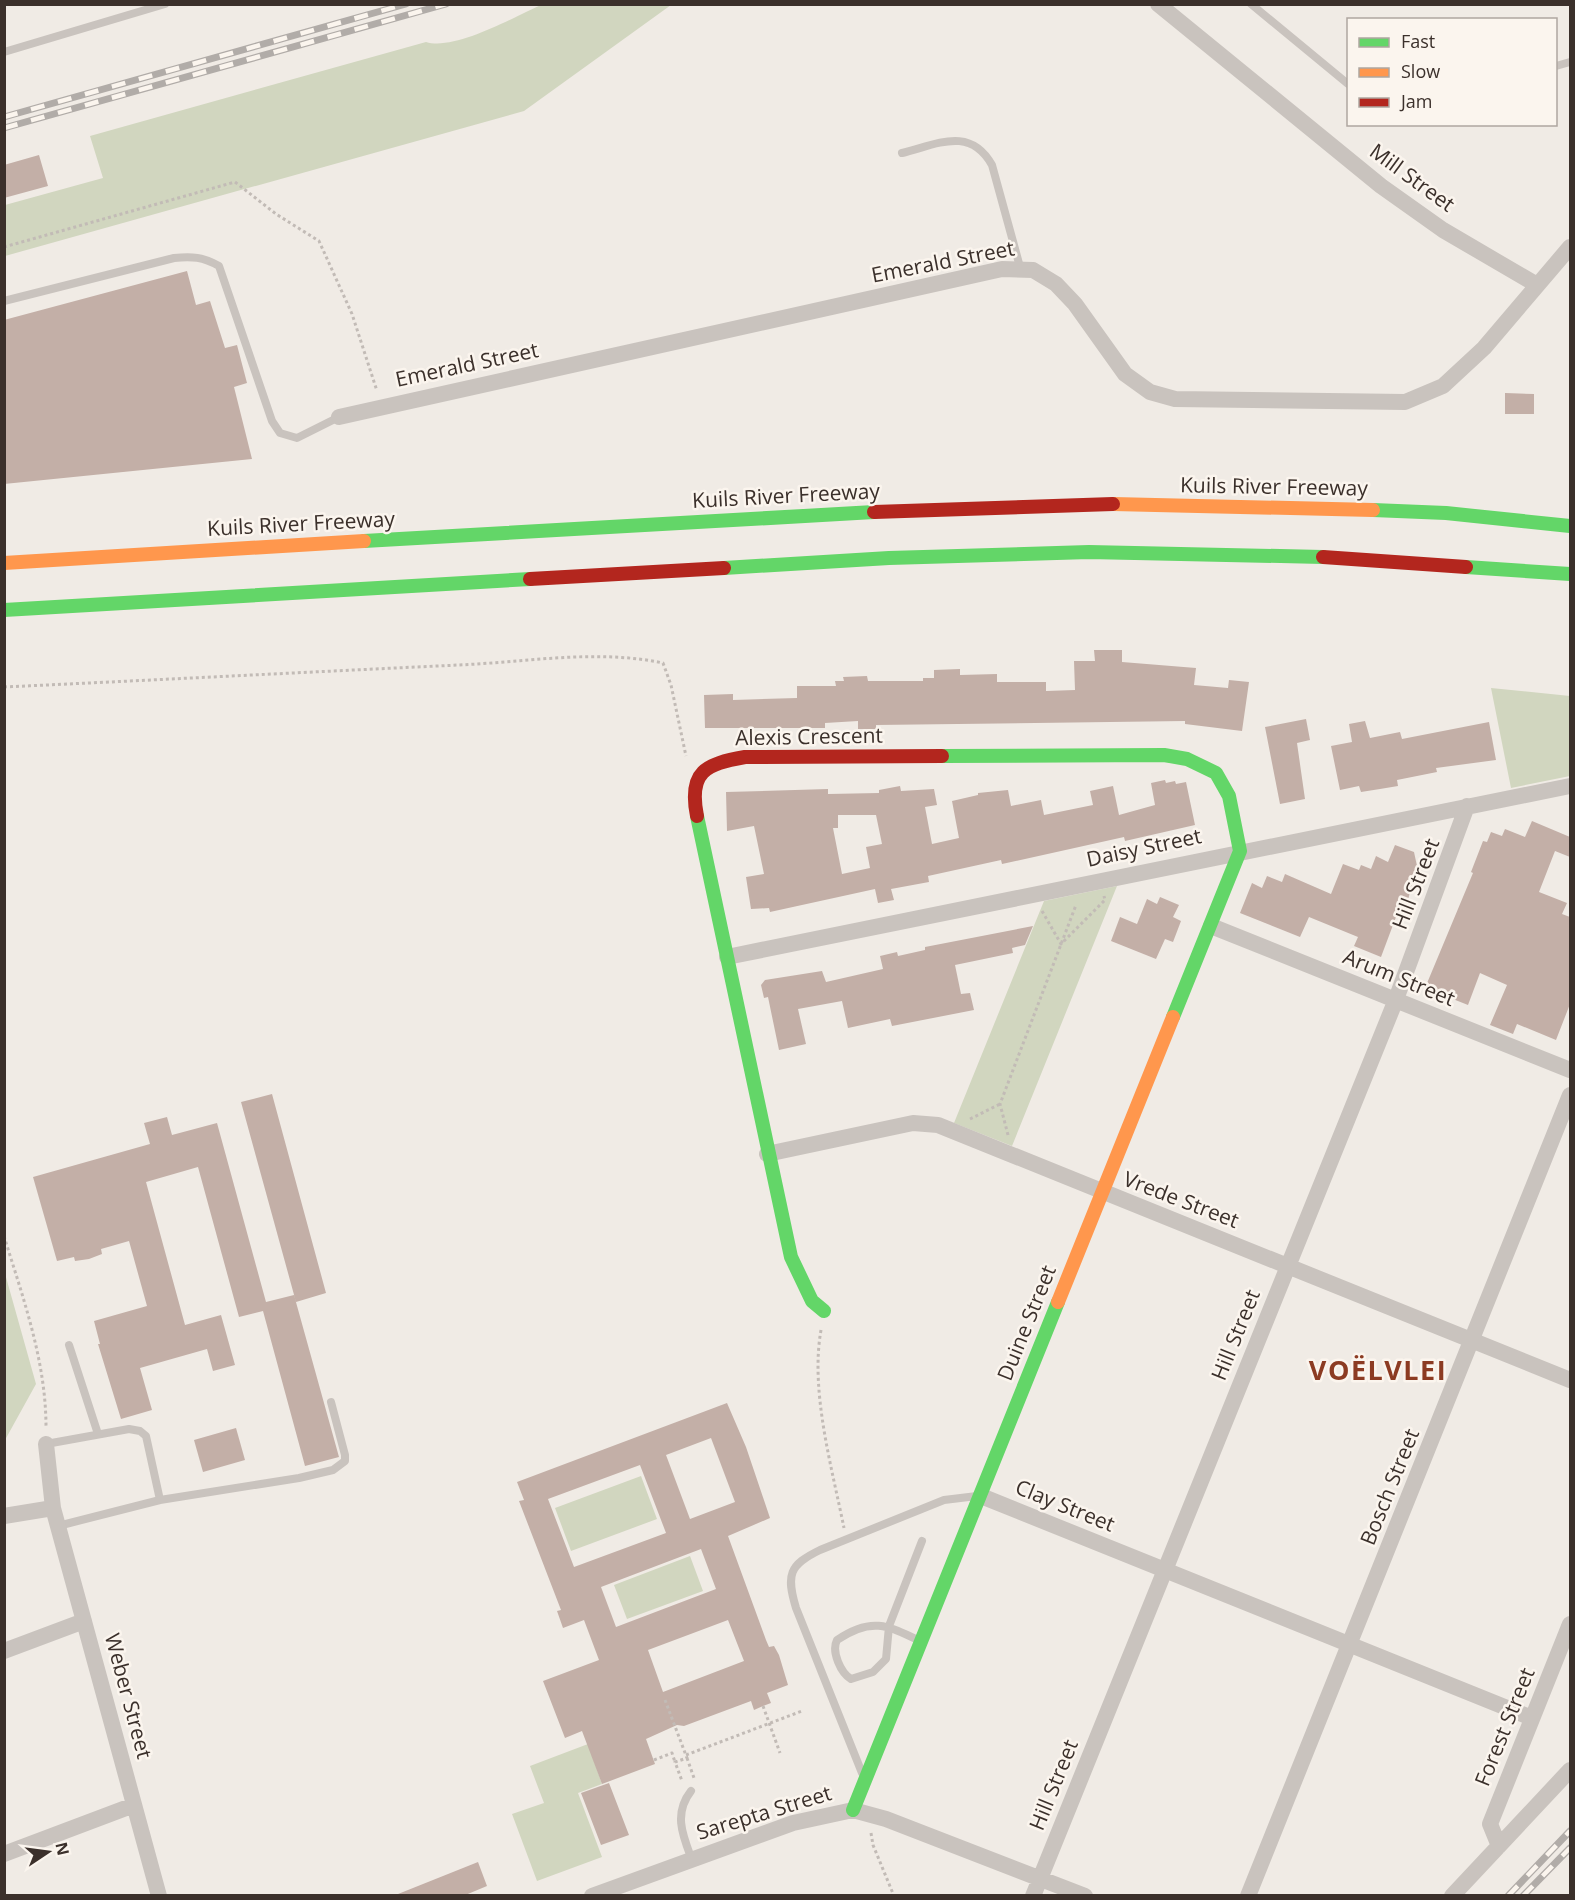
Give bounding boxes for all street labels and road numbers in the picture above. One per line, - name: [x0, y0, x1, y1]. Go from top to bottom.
- street label: Mill Street: [1364, 137, 1461, 218]
- street label: Emerald Street: [869, 233, 1017, 289]
- street label: Emerald Street: [393, 335, 541, 393]
- street label: Kuils River Freeway: [1180, 470, 1369, 502]
- street label: Kuils River Freeway: [691, 476, 881, 514]
- street label: Kuils River Freeway: [206, 504, 396, 542]
- street label: Alexis Crescent: [735, 721, 883, 751]
- street label: Daisy Street: [1084, 821, 1204, 873]
- street label: Hill Street: [1385, 834, 1445, 933]
- street label: Arum Street: [1339, 942, 1459, 1012]
- street label: Vrede Street: [1120, 1164, 1243, 1234]
- street label: Duine Street: [990, 1261, 1062, 1385]
- street label: Hill Street: [1204, 1285, 1266, 1384]
- street label: Bosch Street: [1353, 1424, 1425, 1549]
- street label: Clay Street: [1012, 1472, 1119, 1538]
- street label: Weber Street: [99, 1630, 159, 1761]
- street label: Forest Street: [1468, 1663, 1541, 1790]
- street label: Hill Street: [1022, 1735, 1084, 1834]
- street label: Sarepta Street: [693, 1778, 835, 1846]

